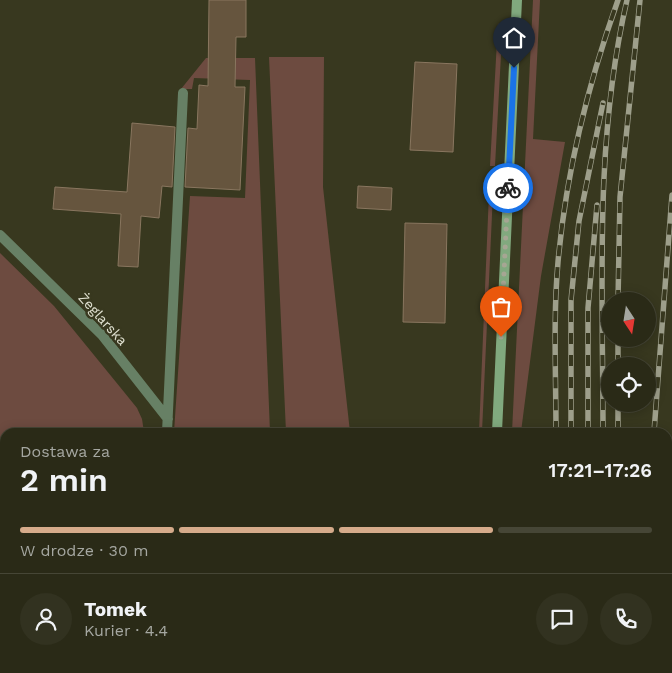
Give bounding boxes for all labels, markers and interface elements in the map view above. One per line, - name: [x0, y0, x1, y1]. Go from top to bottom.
- pin: [493, 17, 535, 68]
- icon: home: [500, 24, 528, 52]
- courier: [483, 163, 533, 213]
- icon: bike: [494, 174, 522, 202]
- pin: [480, 286, 522, 337]
- street label: Żeglarska: [75, 290, 131, 348]
- north arrow: [601, 292, 656, 348]
- map controls: [601, 292, 656, 412]
- icon: bag: [487, 293, 515, 321]
- button: locate: [601, 357, 656, 412]
- text: Dostawa za: [20, 442, 110, 461]
- text: 17:21–17:26: [549, 459, 652, 482]
- text: 2 min: [20, 461, 108, 499]
- text: W drodze · 30 m: [20, 541, 149, 560]
- button: person: [20, 593, 72, 645]
- button: chat: [536, 593, 588, 645]
- button: phone: [600, 593, 652, 645]
- text: Tomek: [84, 598, 147, 621]
- text: Kurier · 4.4: [84, 621, 168, 640]

